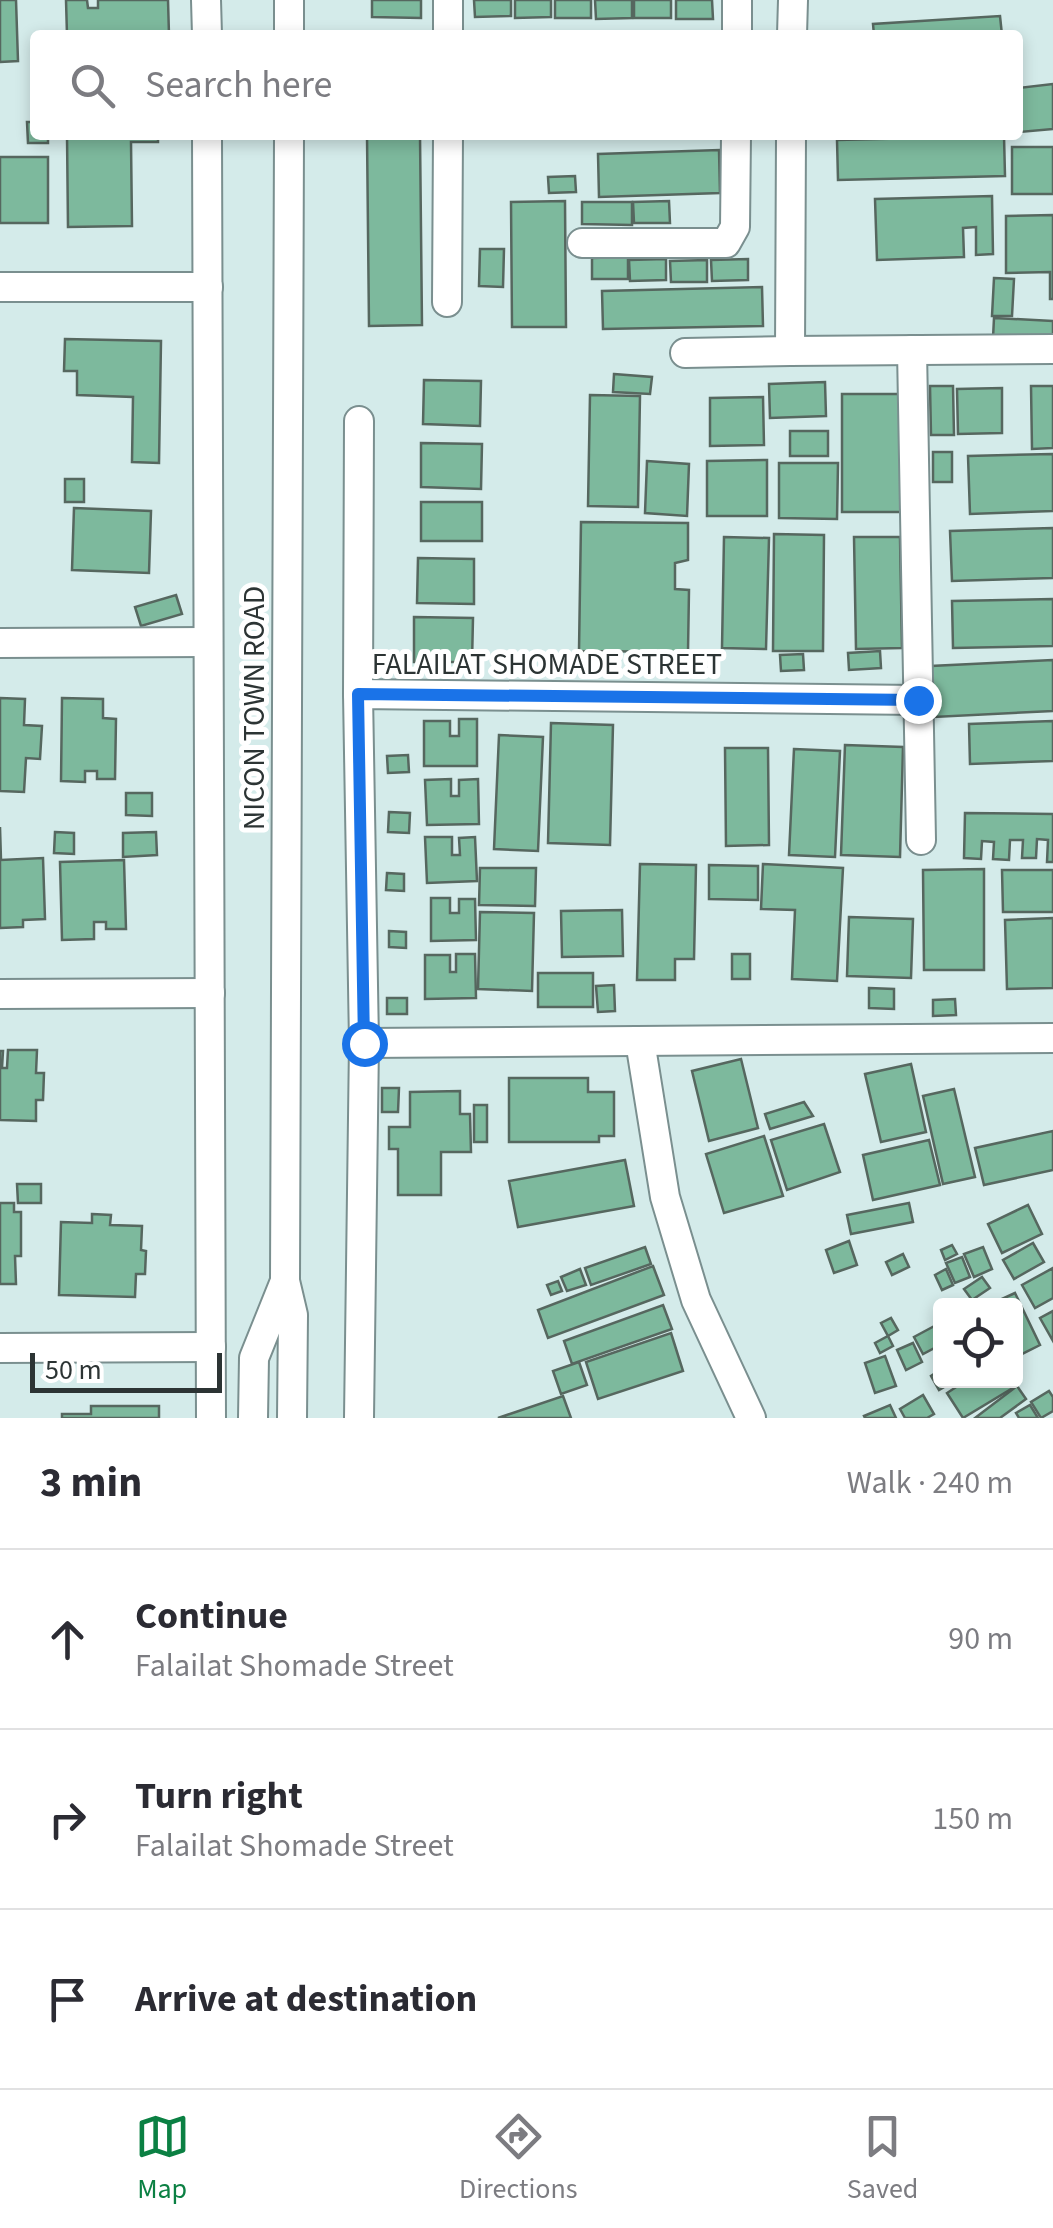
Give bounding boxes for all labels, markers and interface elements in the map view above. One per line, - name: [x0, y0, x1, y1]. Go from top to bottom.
- search box: [30, 30, 1023, 140]
- icon: search: [65, 58, 120, 113]
- text: Search here: [145, 58, 332, 112]
- street label: NICON TOWN ROAD: [233, 586, 276, 830]
- street label: FALAILAT SHOMADE STREET: [372, 643, 722, 686]
- route end: [896, 678, 942, 724]
- route start: [342, 1021, 388, 1067]
- map controls: [933, 1298, 1023, 1388]
- button: locate: [933, 1298, 1023, 1388]
- scale bar: [30, 1348, 222, 1392]
- text: 50 m: [45, 1350, 102, 1390]
- text: 3 min: [40, 1453, 142, 1513]
- text: Walk · 240 m: [847, 1460, 1013, 1506]
- text: Continue: [135, 1589, 288, 1643]
- icon: ahead: [40, 1612, 95, 1667]
- text: 90 m: [948, 1616, 1013, 1662]
- text: Falailat Shomade Street: [135, 1643, 454, 1689]
- text: Turn right: [135, 1769, 303, 1823]
- icon: right: [40, 1792, 95, 1847]
- text: 150 m: [932, 1796, 1013, 1842]
- text: Falailat Shomade Street: [135, 1823, 454, 1869]
- icon: arrive: [40, 1972, 95, 2027]
- text: Arrive at destination: [135, 1972, 477, 2026]
- tab: Map: [135, 2109, 190, 2209]
- tab: Directions: [459, 2109, 578, 2209]
- tab: Saved: [847, 2109, 918, 2209]

